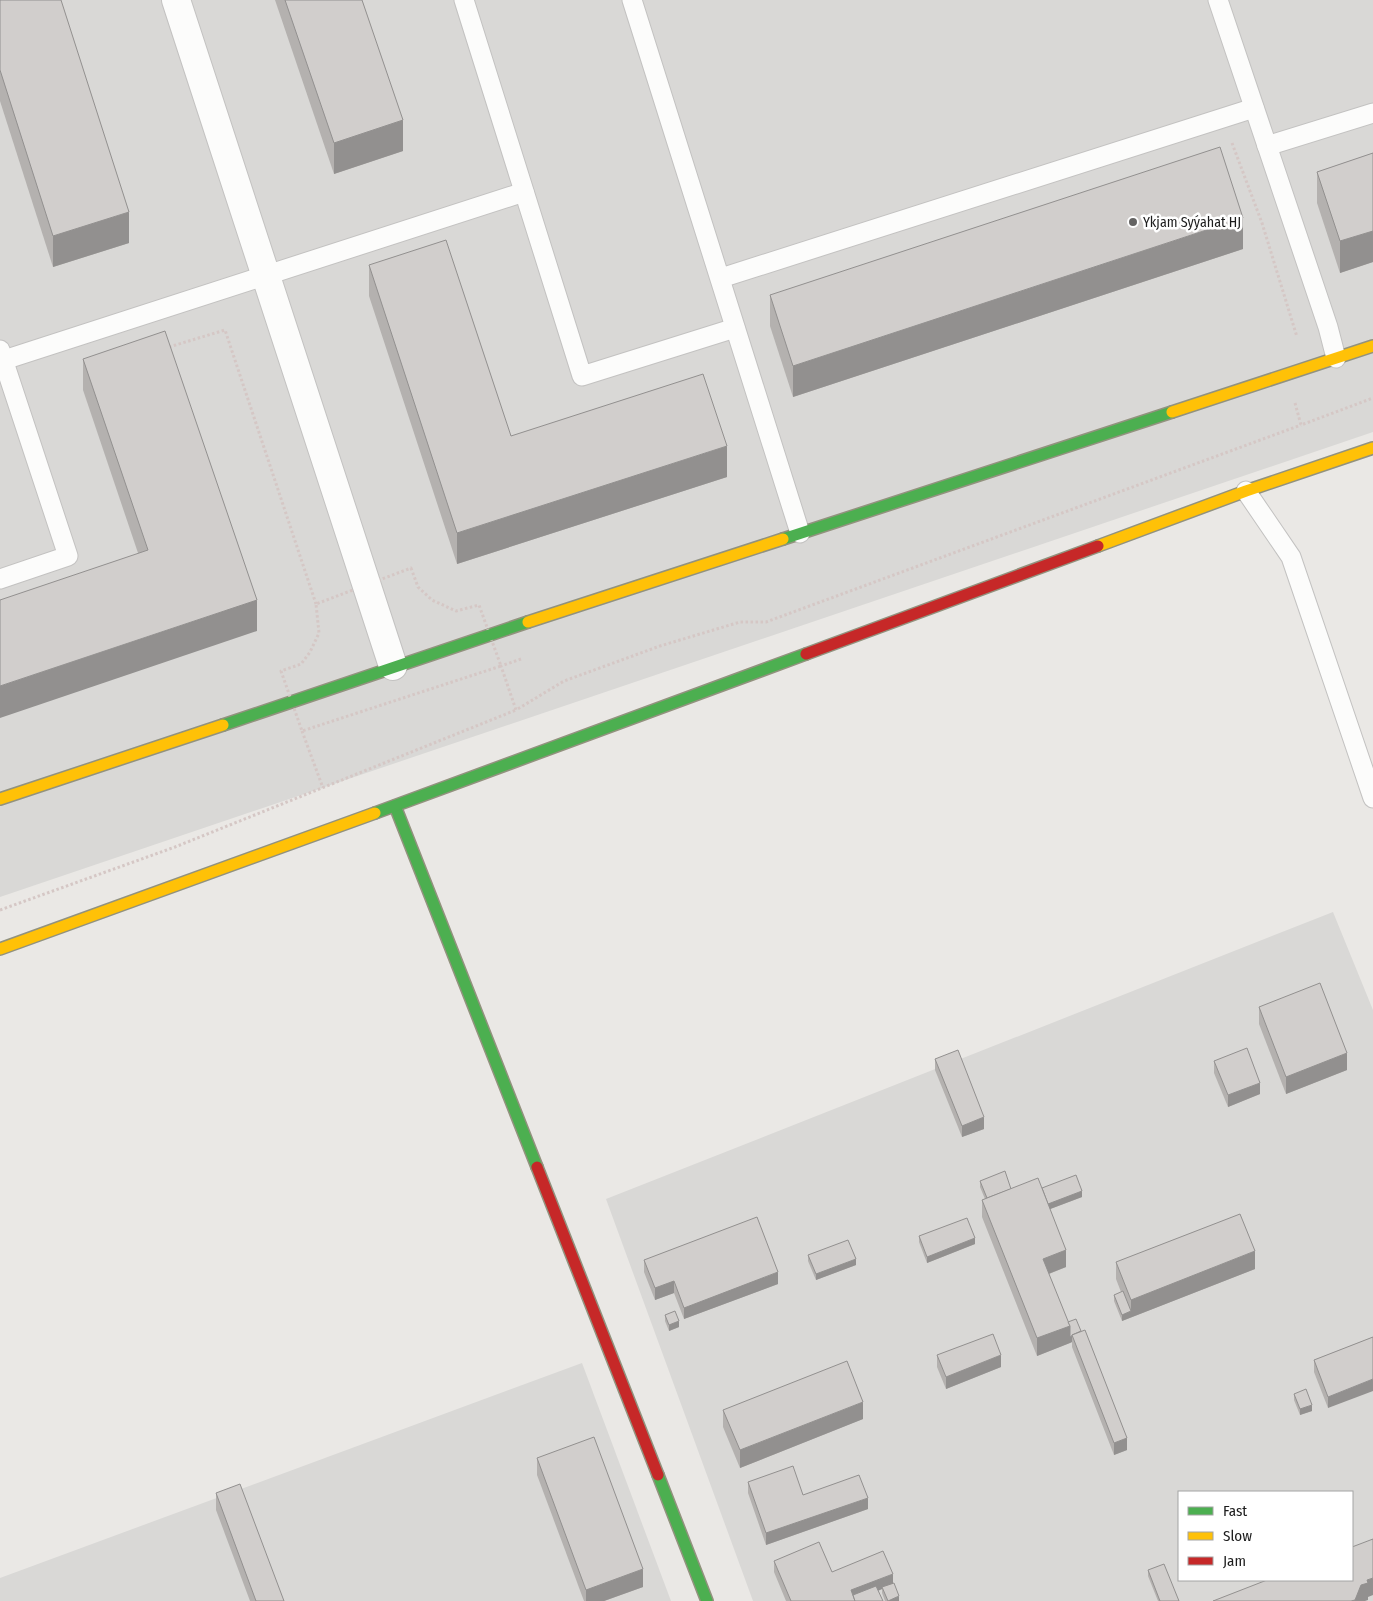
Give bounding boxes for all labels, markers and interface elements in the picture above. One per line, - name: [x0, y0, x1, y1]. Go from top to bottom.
- place label: Ykjam Syýahat HJ: [1143, 214, 1241, 231]
- marker: Ykjam Syýahat HJ: [1127, 216, 1139, 228]
- legend: [1178, 1491, 1353, 1581]
- text: Fast: [1223, 1502, 1247, 1520]
- text: Slow: [1223, 1527, 1252, 1545]
- text: Jam: [1223, 1552, 1246, 1570]

